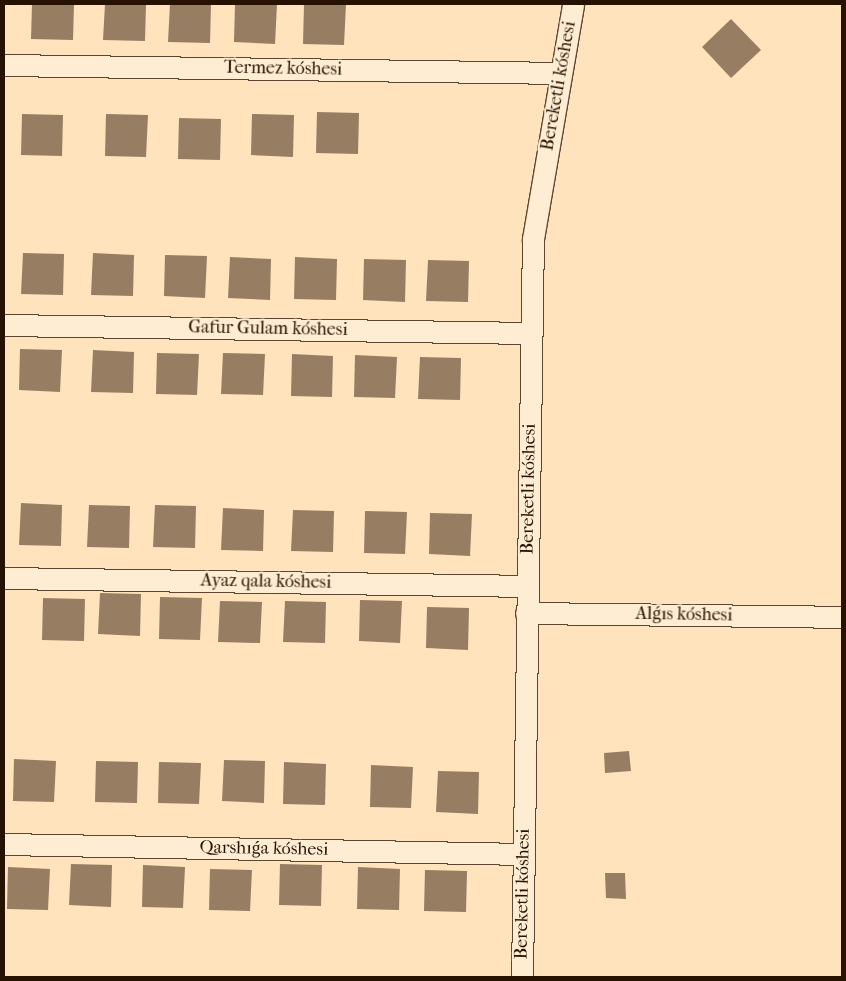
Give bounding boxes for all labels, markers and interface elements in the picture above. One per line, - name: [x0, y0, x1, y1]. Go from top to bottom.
- street label: Bereketli kóshesi: [537, 20, 581, 152]
- street label: Termez kóshesi: [224, 57, 342, 81]
- street label: Gafur Gulam kóshesi: [188, 317, 348, 341]
- street label: Bereketli kóshesi: [517, 423, 541, 555]
- street label: Ayaz qala kóshesi: [200, 570, 332, 594]
- street label: Alǵıs kóshesi: [635, 603, 733, 627]
- street label: Bereketli kóshesi: [511, 828, 535, 960]
- street label: Qarshıǵa kóshesi: [200, 837, 328, 861]

